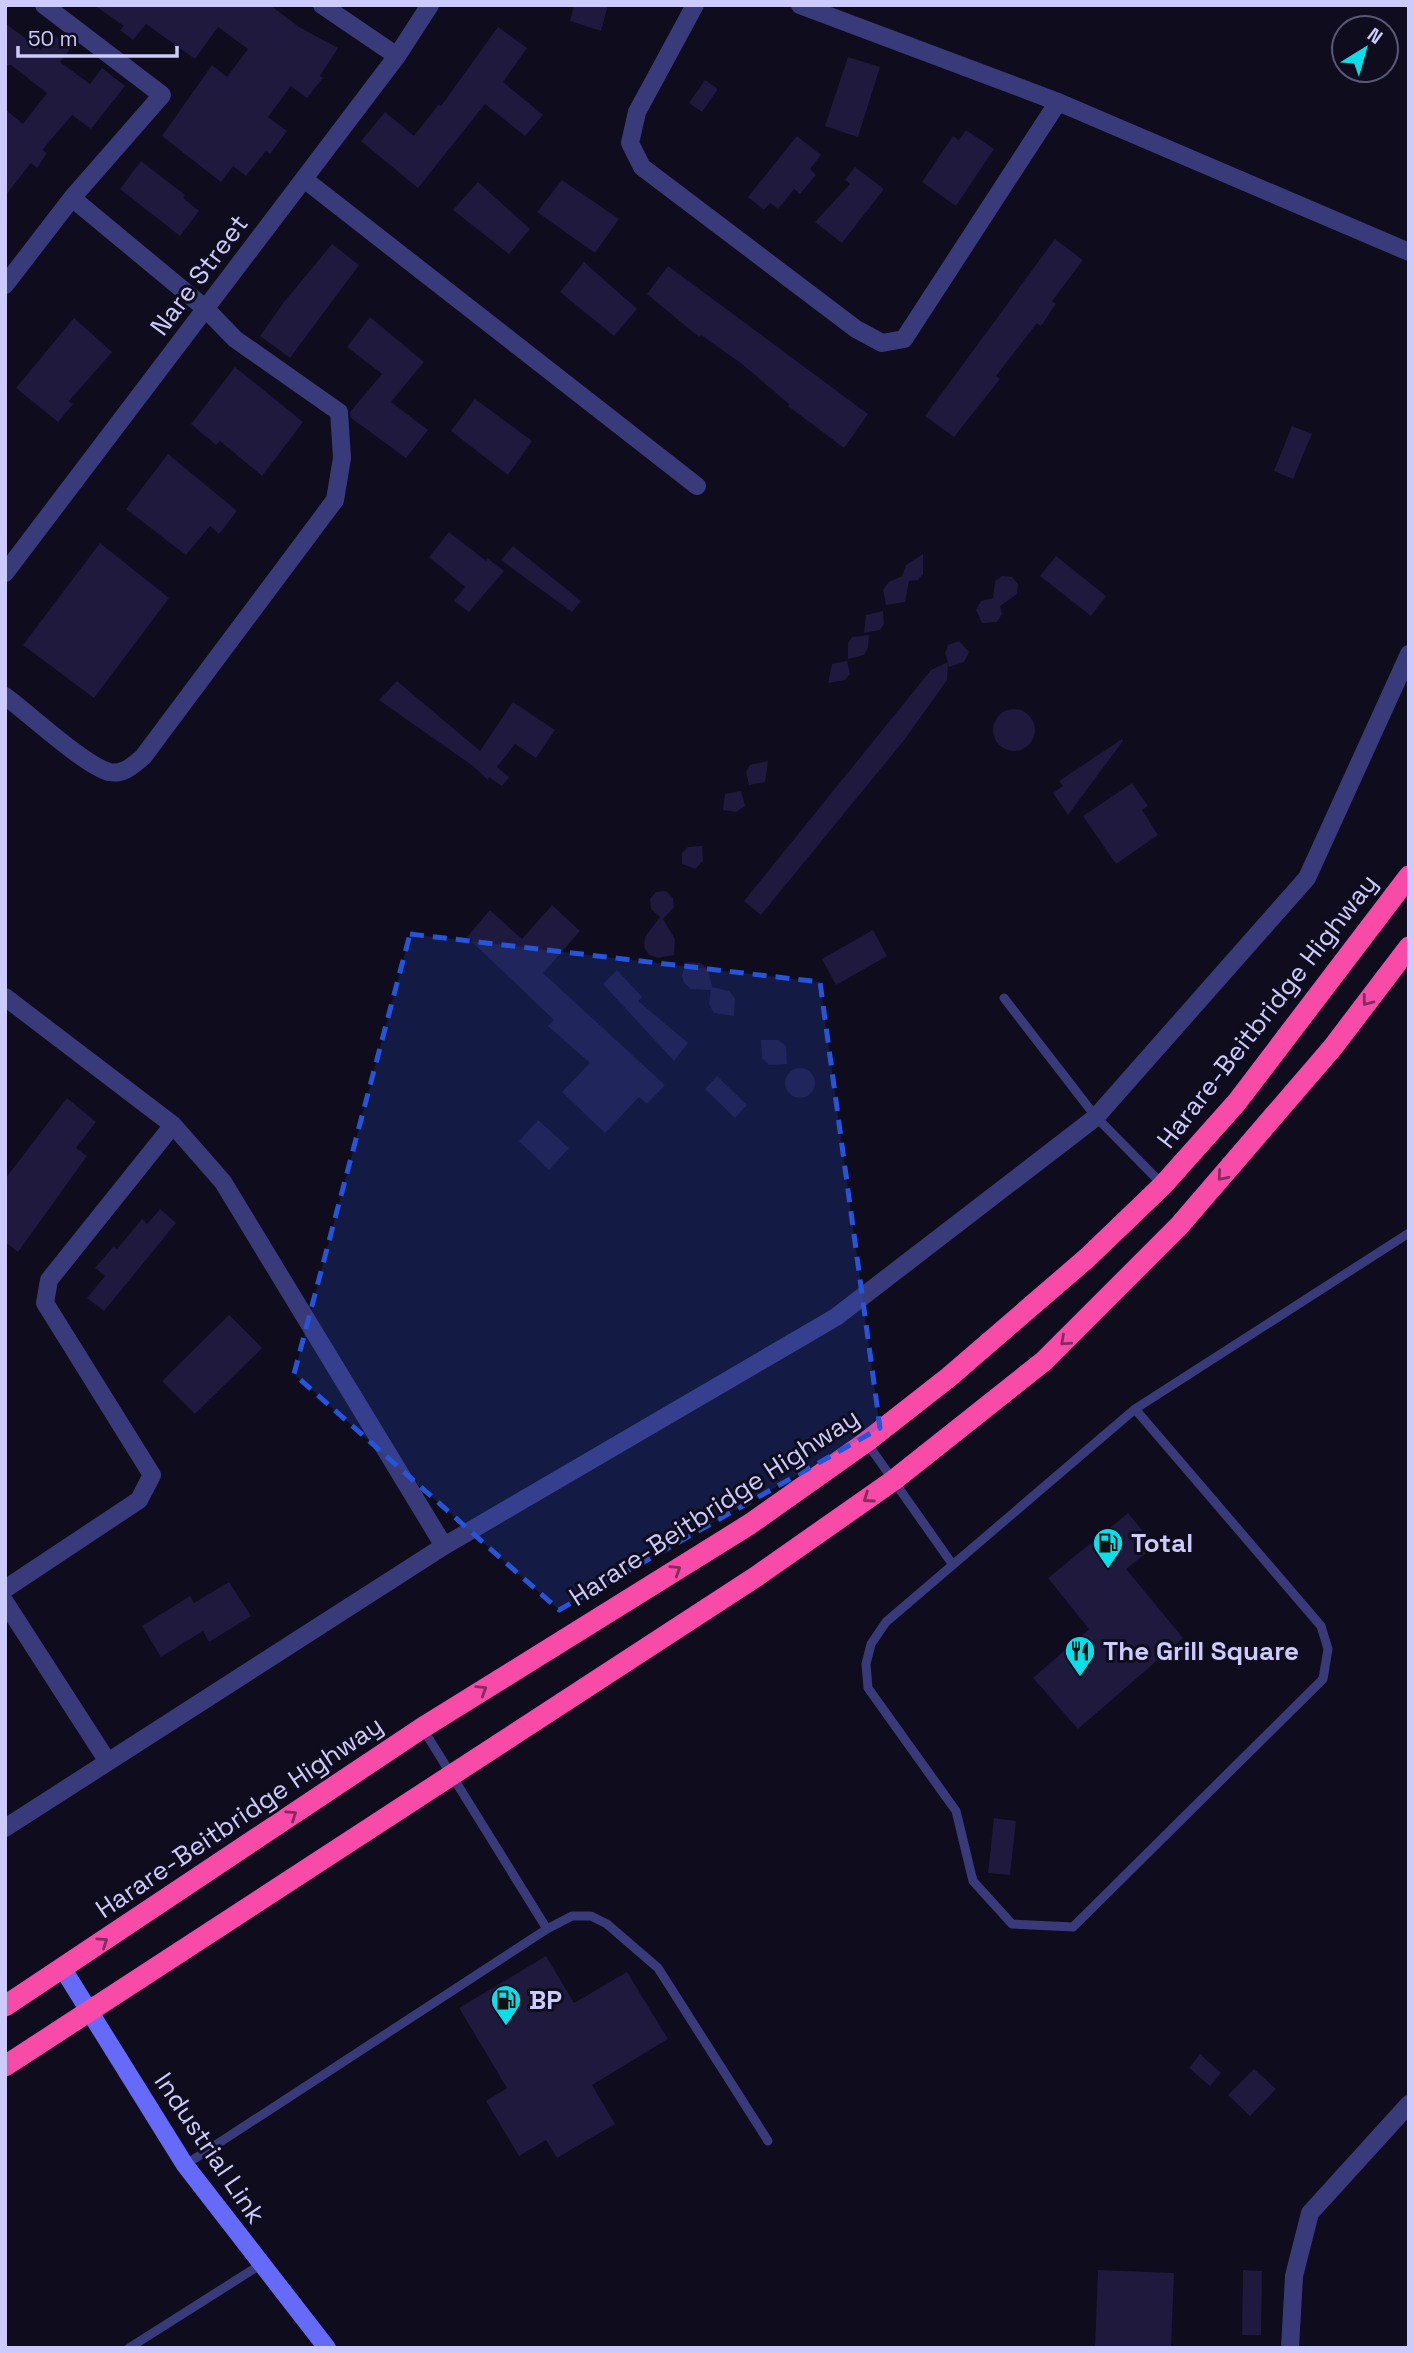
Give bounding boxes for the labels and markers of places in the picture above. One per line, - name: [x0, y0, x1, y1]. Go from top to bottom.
- fuel station icon: Total: [1091, 1526, 1125, 1570]
- place label: Total: [1131, 1526, 1193, 1560]
- restaurant icon: The Grill Square: [1063, 1634, 1097, 1678]
- place label: The Grill Square: [1103, 1634, 1299, 1668]
- fuel station icon: BP: [489, 1983, 523, 2027]
- place label: BP: [529, 1983, 562, 2017]

